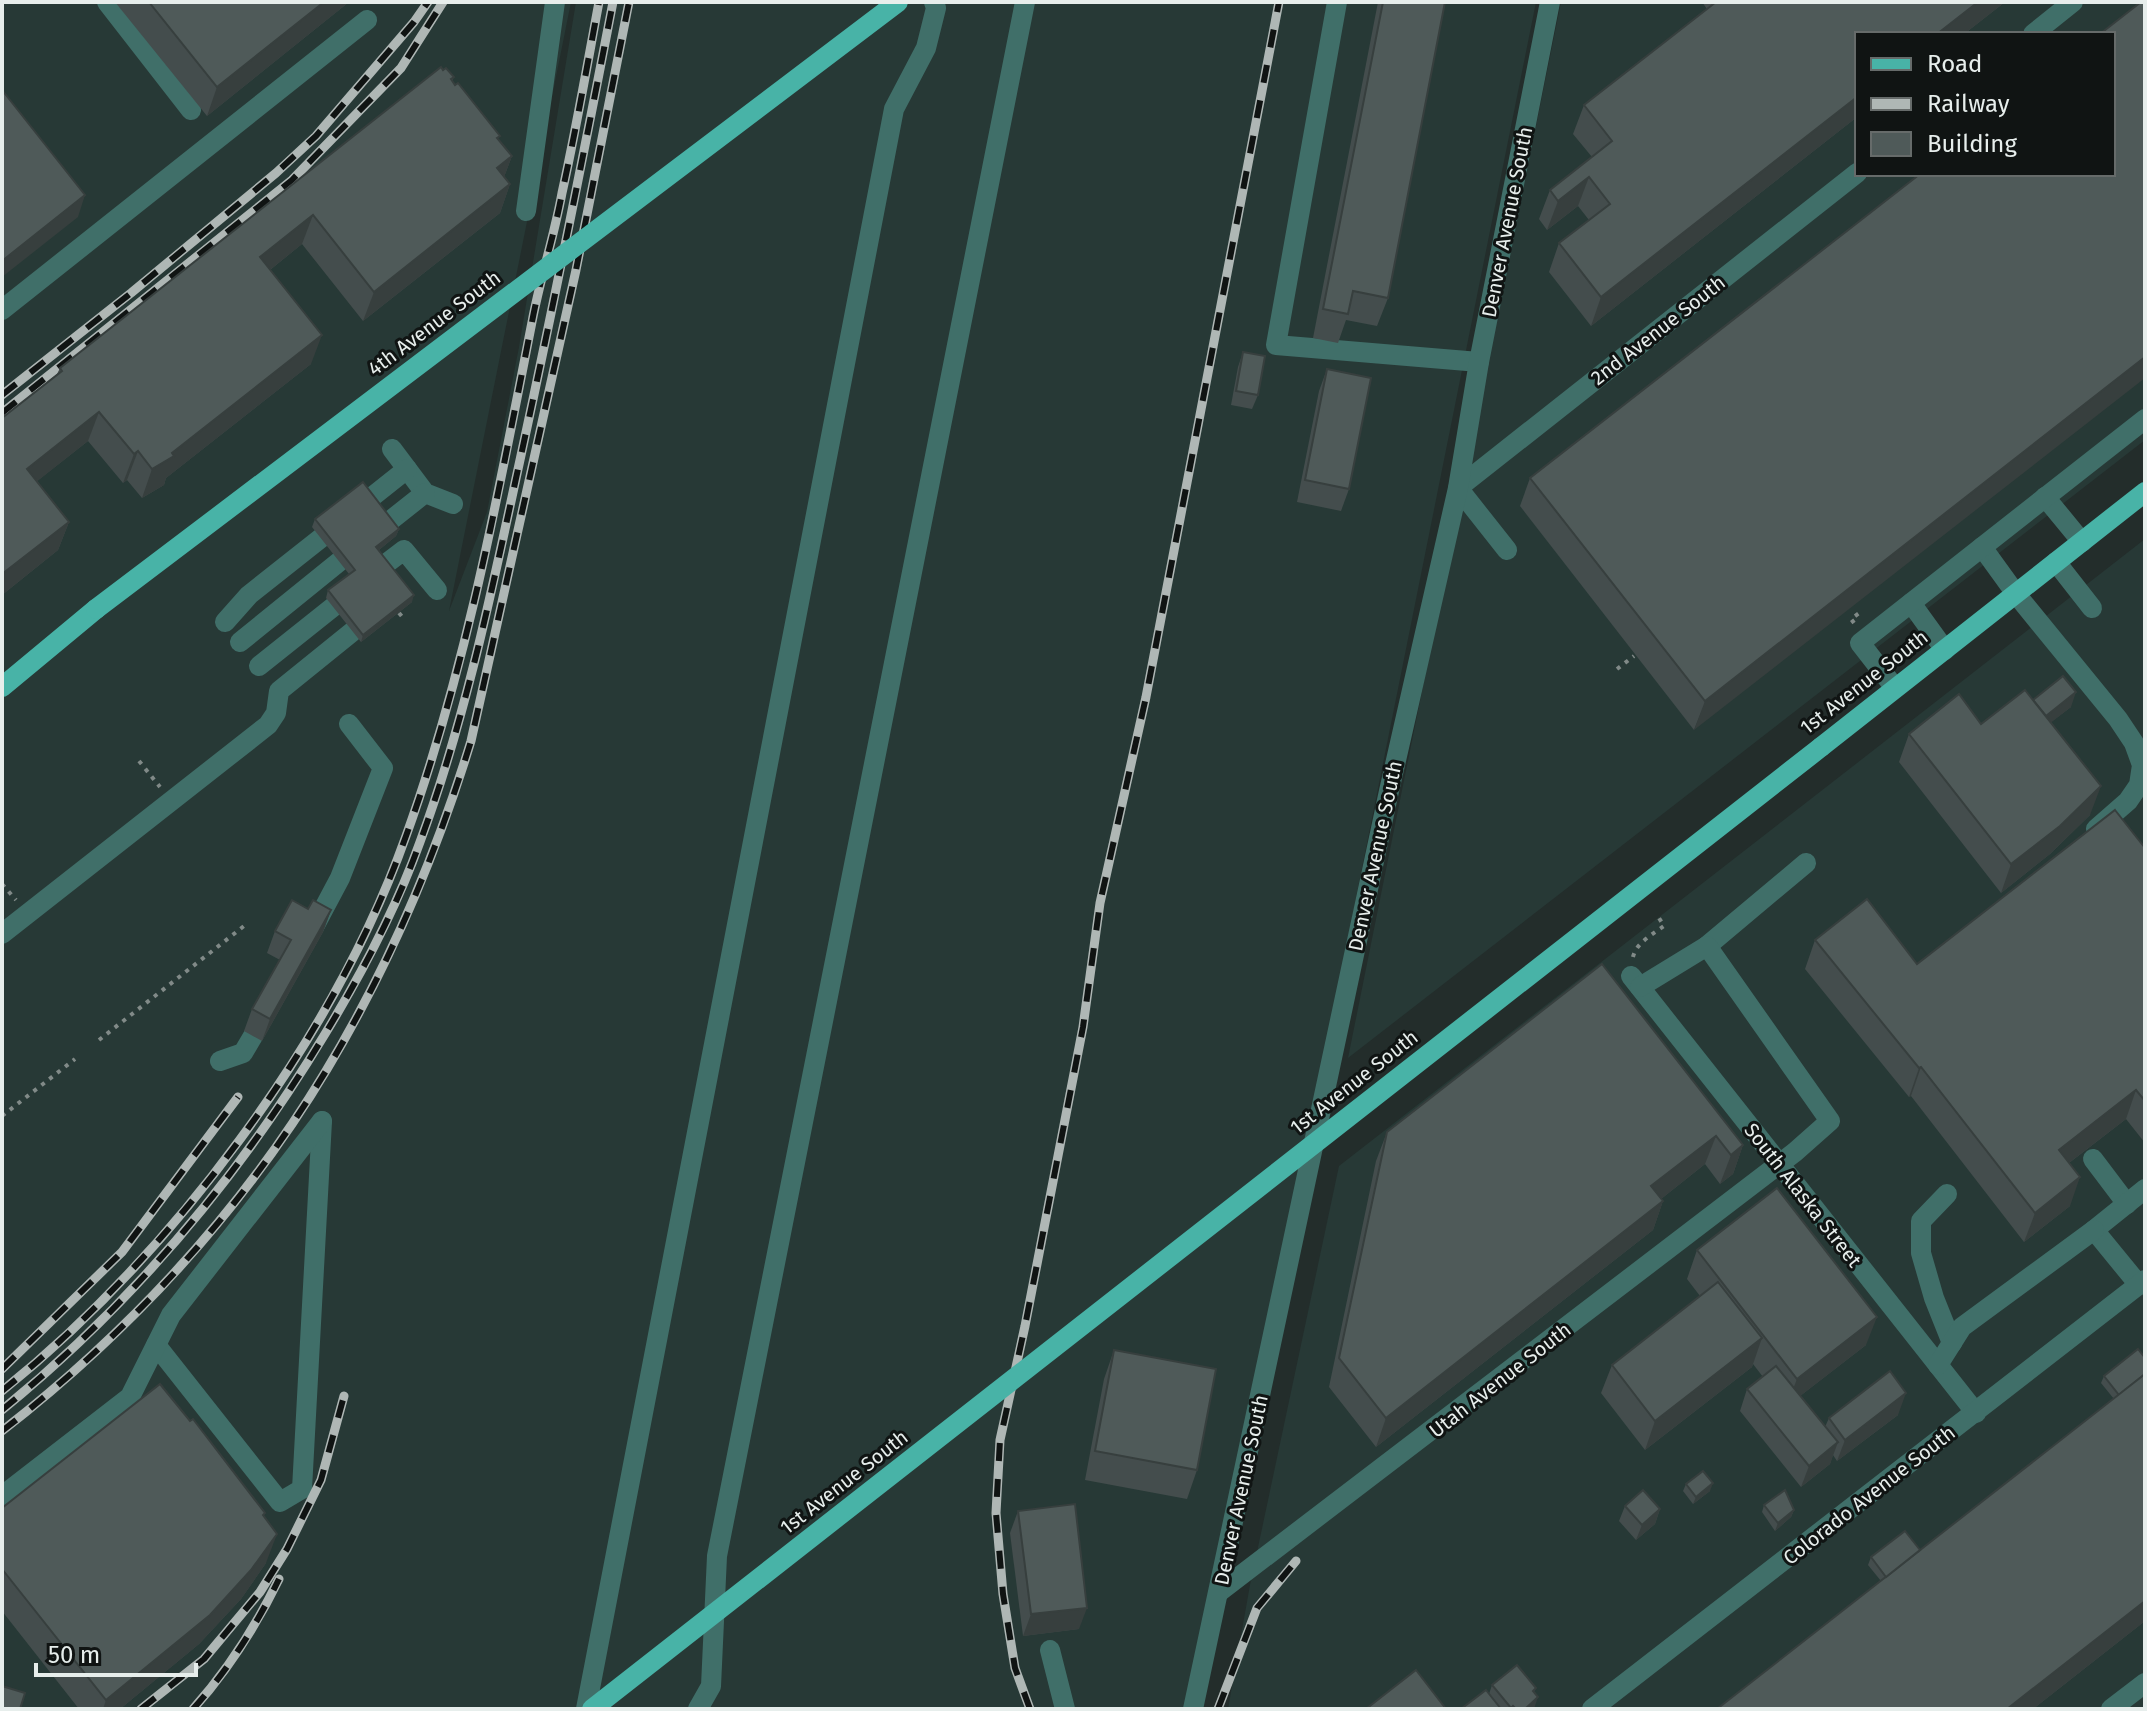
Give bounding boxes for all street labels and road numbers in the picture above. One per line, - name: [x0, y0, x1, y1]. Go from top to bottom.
- street label: Denver Avenue South: [1477, 125, 1537, 319]
- street label: 4th Avenue South: [363, 265, 505, 381]
- street label: 2nd Avenue South: [1586, 270, 1730, 390]
- street label: 1st Avenue South: [1795, 625, 1933, 739]
- street label: Denver Avenue South: [1343, 759, 1407, 953]
- street label: 1st Avenue South: [1285, 1025, 1423, 1139]
- street label: South Alaska Street: [1739, 1118, 1867, 1272]
- street label: Utah Avenue South: [1424, 1317, 1576, 1443]
- street label: Denver Avenue South: [1209, 1393, 1273, 1587]
- street label: Colorado Avenue South: [1778, 1420, 1960, 1570]
- street label: 1st Avenue South: [775, 1425, 913, 1539]

